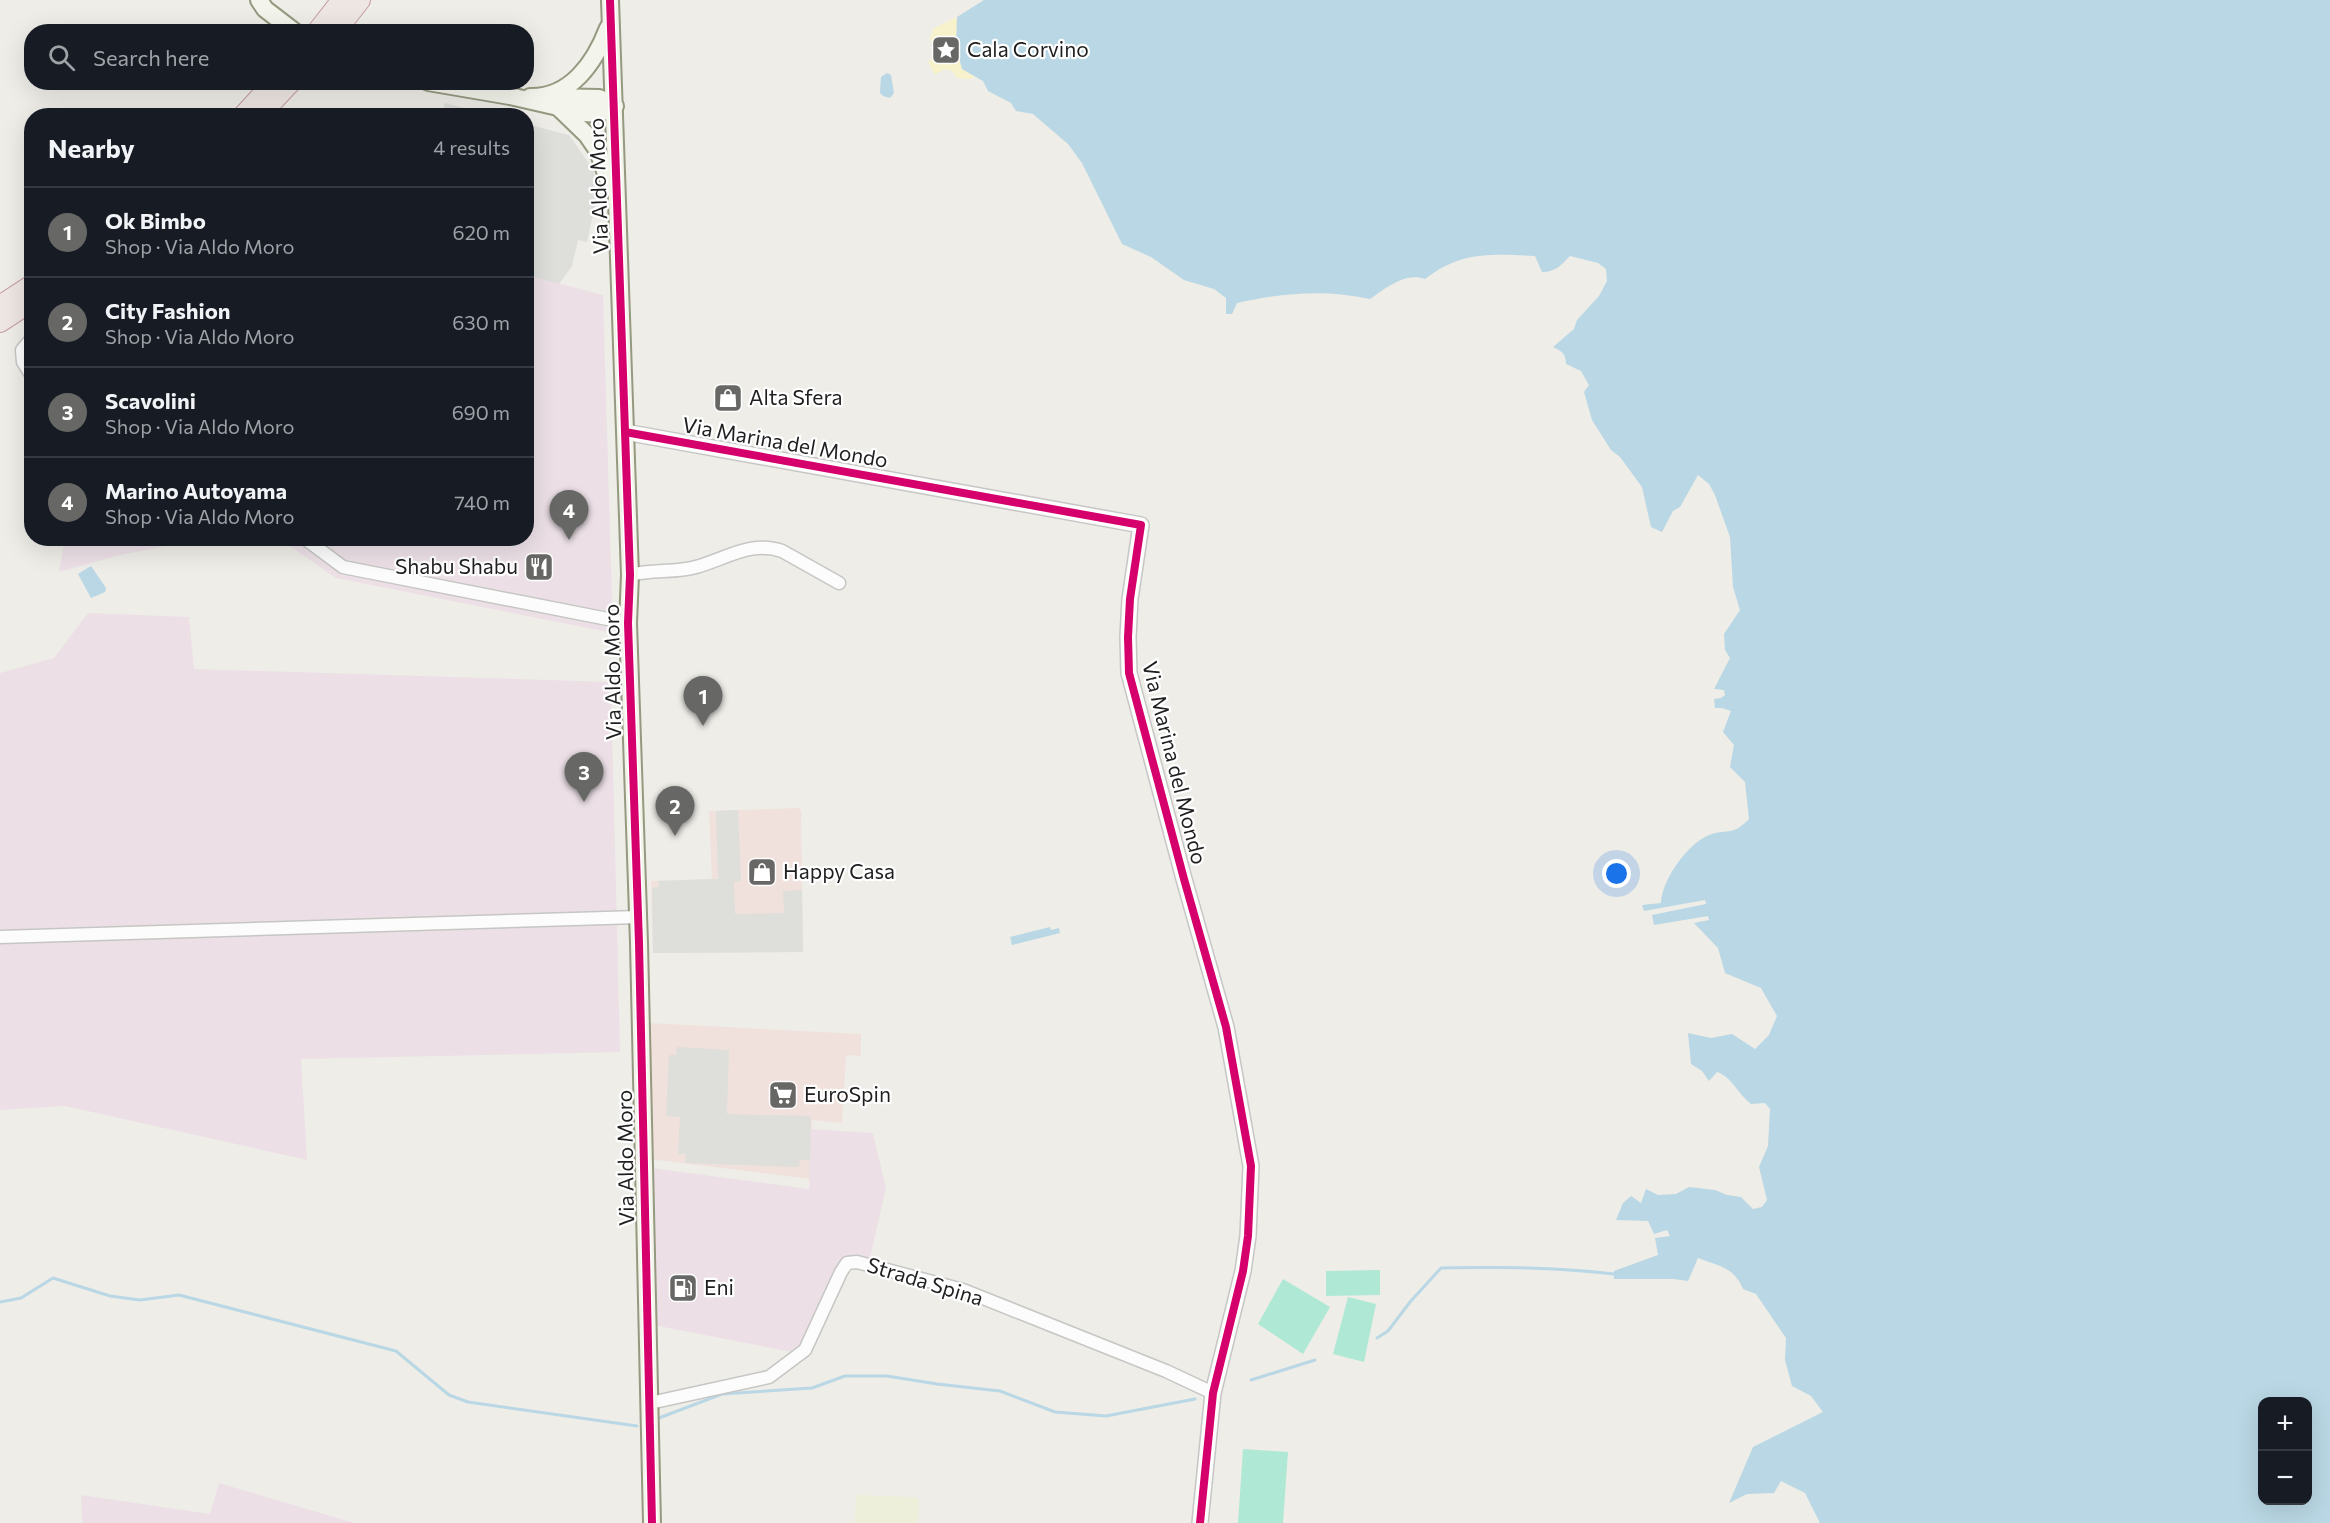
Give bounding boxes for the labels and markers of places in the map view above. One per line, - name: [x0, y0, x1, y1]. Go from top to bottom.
- place icon: Cala Corvino: [930, 34, 962, 66]
- place label: Cala Corvino: [967, 36, 1089, 61]
- shop icon: Alta Sfera: [712, 382, 744, 414]
- place label: Alta Sfera: [749, 384, 843, 409]
- pin: 4: [550, 490, 588, 540]
- restaurant icon: Shabu Shabu: [523, 551, 555, 583]
- place label: Shabu Shabu: [395, 553, 518, 578]
- pin: 1: [684, 676, 722, 726]
- pin: 3: [564, 752, 604, 802]
- pin: 2: [656, 786, 694, 836]
- shop icon: Happy Casa: [746, 856, 778, 888]
- place label: Happy Casa: [783, 858, 895, 883]
- supermarket icon: EuroSpin: [767, 1079, 799, 1111]
- place label: EuroSpin: [804, 1081, 891, 1106]
- fuel station icon: Eni: [667, 1272, 699, 1304]
- place label: Eni: [704, 1274, 734, 1299]

